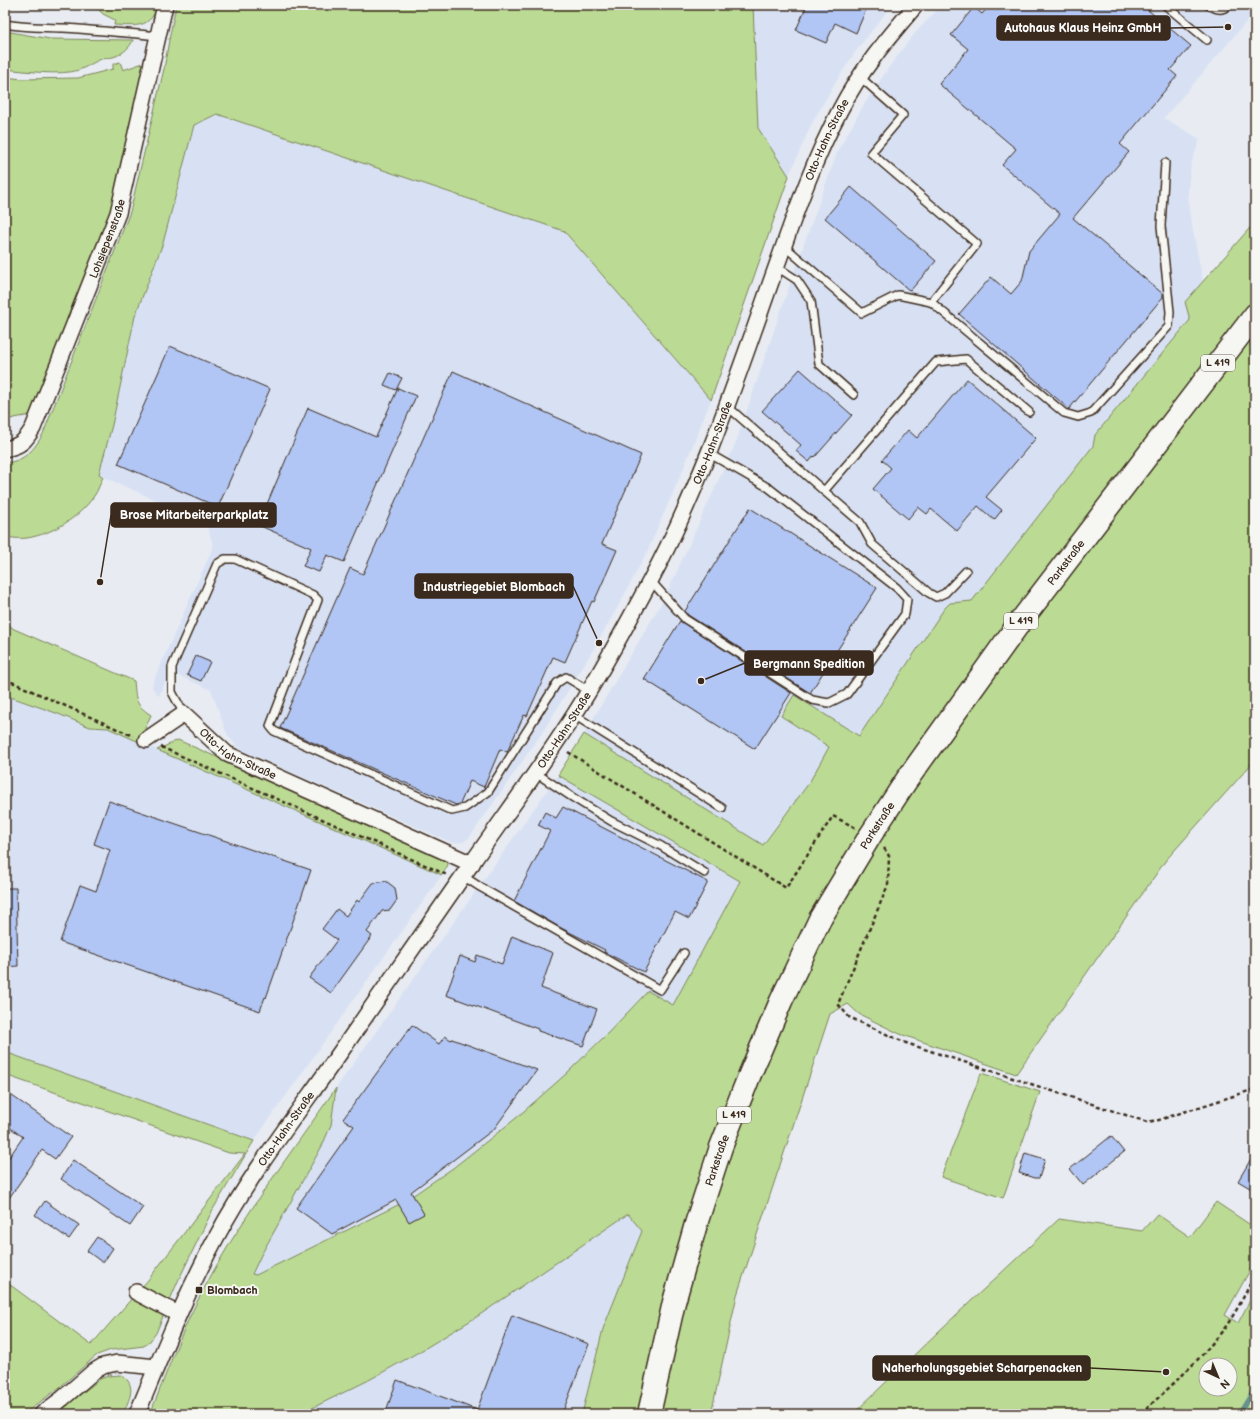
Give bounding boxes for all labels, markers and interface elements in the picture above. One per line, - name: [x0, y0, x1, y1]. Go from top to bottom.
- callout: Autohaus Klaus Heinz GmbH: [997, 16, 1170, 40]
- text: Autohaus Klaus Heinz GmbH: [1004, 21, 1162, 36]
- street label: Otto-Hahn-Straße: [802, 96, 851, 182]
- street label: Lohsiepenstraße: [86, 197, 128, 280]
- road number: L 419: [1201, 355, 1235, 371]
- street label: Otto-Hahn-Straße: [690, 399, 735, 486]
- callout: Brose Mitarbeiterparkplatz: [111, 503, 276, 527]
- text: Brose Mitarbeiterparkplatz: [120, 508, 268, 523]
- street label: Parkstraße: [1044, 537, 1088, 587]
- callout: Industriegebiet Blombach: [415, 574, 573, 598]
- text: Industriegebiet Blombach: [423, 580, 565, 595]
- road number: L 419: [1004, 613, 1038, 629]
- callout: Bergmann Spedition: [745, 651, 873, 675]
- text: Bergmann Spedition: [753, 657, 865, 672]
- street label: Otto-Hahn-Straße: [534, 689, 594, 771]
- street label: Otto-Hahn-Straße: [197, 725, 279, 782]
- street label: Parkstraße: [857, 799, 897, 851]
- street label: Otto-Hahn-Straße: [255, 1088, 317, 1168]
- road number: L 419: [717, 1107, 751, 1123]
- street label: Parkstraße: [702, 1132, 732, 1188]
- place label: Blombach: [207, 1284, 258, 1297]
- marker: Blombach: [194, 1285, 204, 1295]
- callout: Naherholungsgebiet Scharpenacken: [873, 1356, 1090, 1380]
- north arrow: [1198, 1357, 1238, 1397]
- text: Naherholungsgebiet Scharpenacken: [882, 1361, 1082, 1376]
- text: N: [1217, 1376, 1232, 1391]

